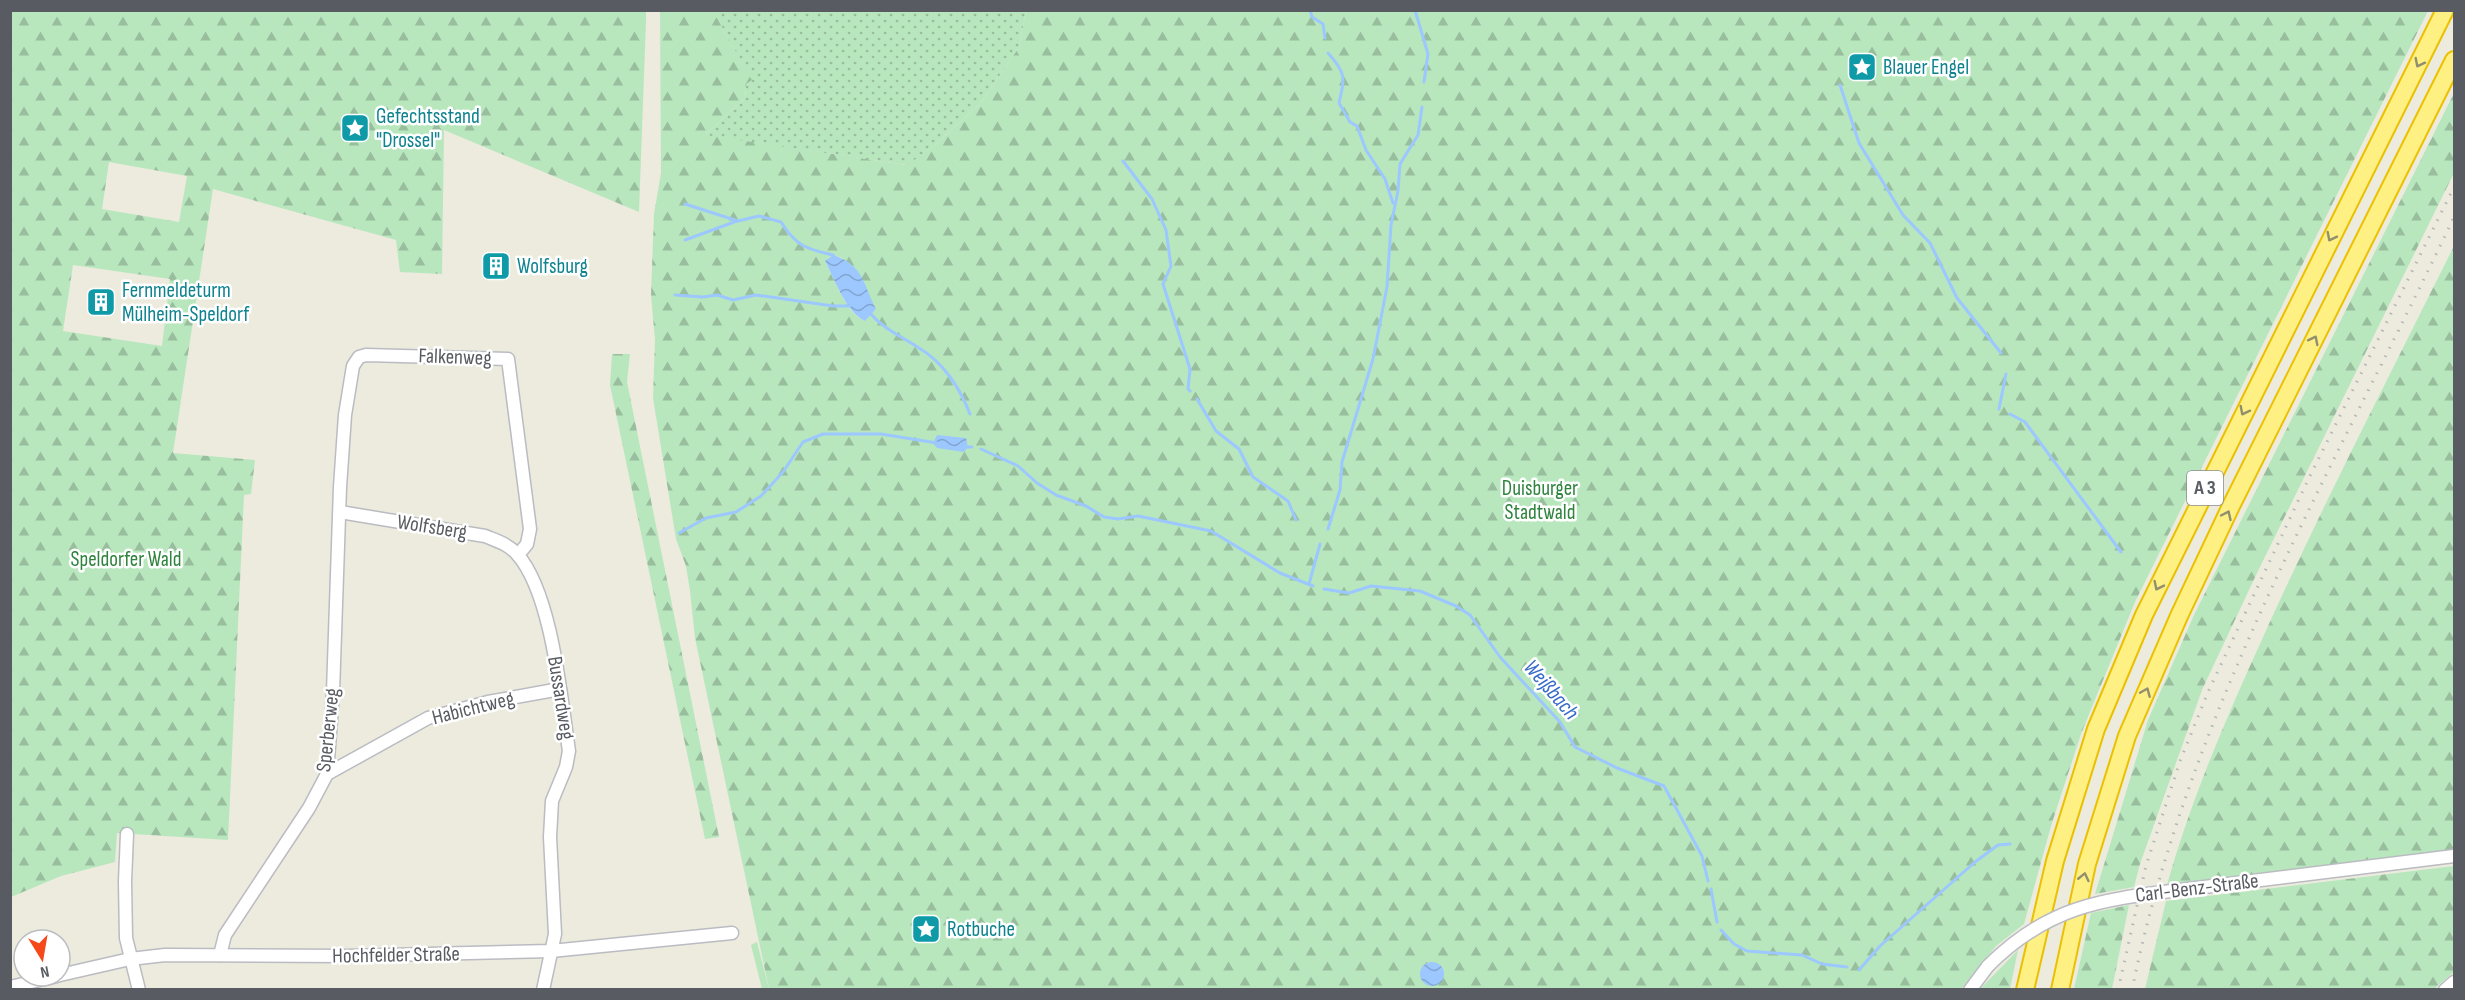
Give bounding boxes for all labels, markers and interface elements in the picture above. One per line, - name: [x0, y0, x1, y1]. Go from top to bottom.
- place icon: Blauer Engel: [1846, 51, 1878, 83]
- place label: Blauer Engel: [1883, 55, 1969, 80]
- one-way arrow: [2414, 56, 2426, 67]
- place label: Gefechtsstand "Drossel": [376, 104, 480, 153]
- place icon: Gefechtsstand "Drossel": [339, 112, 371, 144]
- one-way arrow: [2327, 230, 2338, 241]
- building icon: Wolfsburg: [480, 250, 512, 282]
- place label: Wolfsburg: [517, 254, 588, 279]
- place label: Fernmeldeturm Mülheim-Speldorf: [122, 278, 250, 327]
- building icon: Fernmeldeturm Mülheim-Speldorf: [85, 286, 117, 318]
- one-way arrow: [2307, 336, 2319, 347]
- street label: Falkenweg: [418, 343, 492, 371]
- one-way arrow: [2239, 405, 2251, 416]
- road number: A 3: [2187, 471, 2223, 505]
- park label: Duisburger Stadtwald: [1502, 476, 1578, 525]
- street label: Wolfsberg: [395, 509, 469, 545]
- one-way arrow: [2219, 510, 2231, 521]
- park label: Speldorfer Wald: [70, 547, 182, 572]
- one-way arrow: [2153, 580, 2165, 591]
- water label: Weißbach: [1518, 654, 1584, 726]
- street label: Bussardweg: [542, 655, 580, 741]
- street label: Habichtweg: [429, 686, 517, 730]
- street label: Sperberweg: [311, 687, 345, 773]
- one-way arrow: [2139, 688, 2151, 699]
- street label: Carl-Benz-Straße: [2134, 868, 2260, 908]
- one-way arrow: [2077, 872, 2090, 882]
- place icon: Rotbuche: [910, 913, 942, 945]
- place label: Rotbuche: [947, 917, 1015, 942]
- north arrow: [12, 928, 72, 988]
- street label: Hochfelder Straße: [332, 941, 460, 969]
- text: N: [39, 961, 51, 981]

